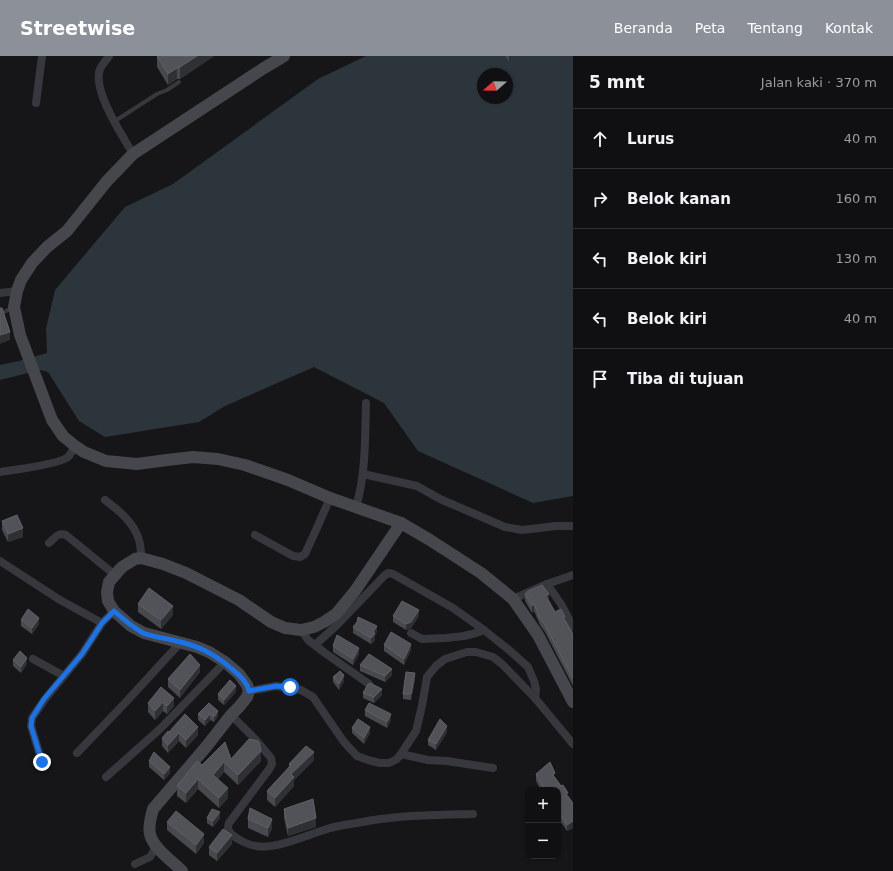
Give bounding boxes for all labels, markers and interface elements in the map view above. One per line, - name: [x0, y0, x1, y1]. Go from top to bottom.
- text: Streetwise: [20, 17, 135, 39]
- text: Beranda: [614, 20, 673, 36]
- text: Peta: [695, 20, 725, 36]
- text: Tentang: [747, 20, 803, 36]
- text: Kontak: [825, 20, 873, 36]
- north arrow: [477, 68, 513, 104]
- text: 5 mnt: [589, 72, 645, 92]
- text: Jalan kaki · 370 m: [761, 75, 877, 90]
- icon: ahead: [589, 128, 611, 150]
- text: Lurus: [627, 130, 674, 148]
- text: 40 m: [844, 131, 877, 146]
- icon: right: [589, 188, 611, 210]
- text: Belok kanan: [627, 190, 731, 208]
- text: 160 m: [835, 191, 877, 206]
- icon: left: [589, 248, 611, 270]
- text: Belok kiri: [627, 250, 707, 268]
- text: 130 m: [835, 251, 877, 266]
- icon: left: [589, 308, 611, 330]
- text: Belok kiri: [627, 310, 707, 328]
- text: 40 m: [844, 311, 877, 326]
- icon: arrive: [589, 368, 611, 390]
- text: Tiba di tujuan: [627, 370, 744, 388]
- route start: [281, 678, 299, 696]
- route end: [33, 753, 51, 771]
- map controls: [525, 787, 561, 859]
- button: +: [525, 787, 561, 823]
- button: −: [525, 823, 561, 859]

